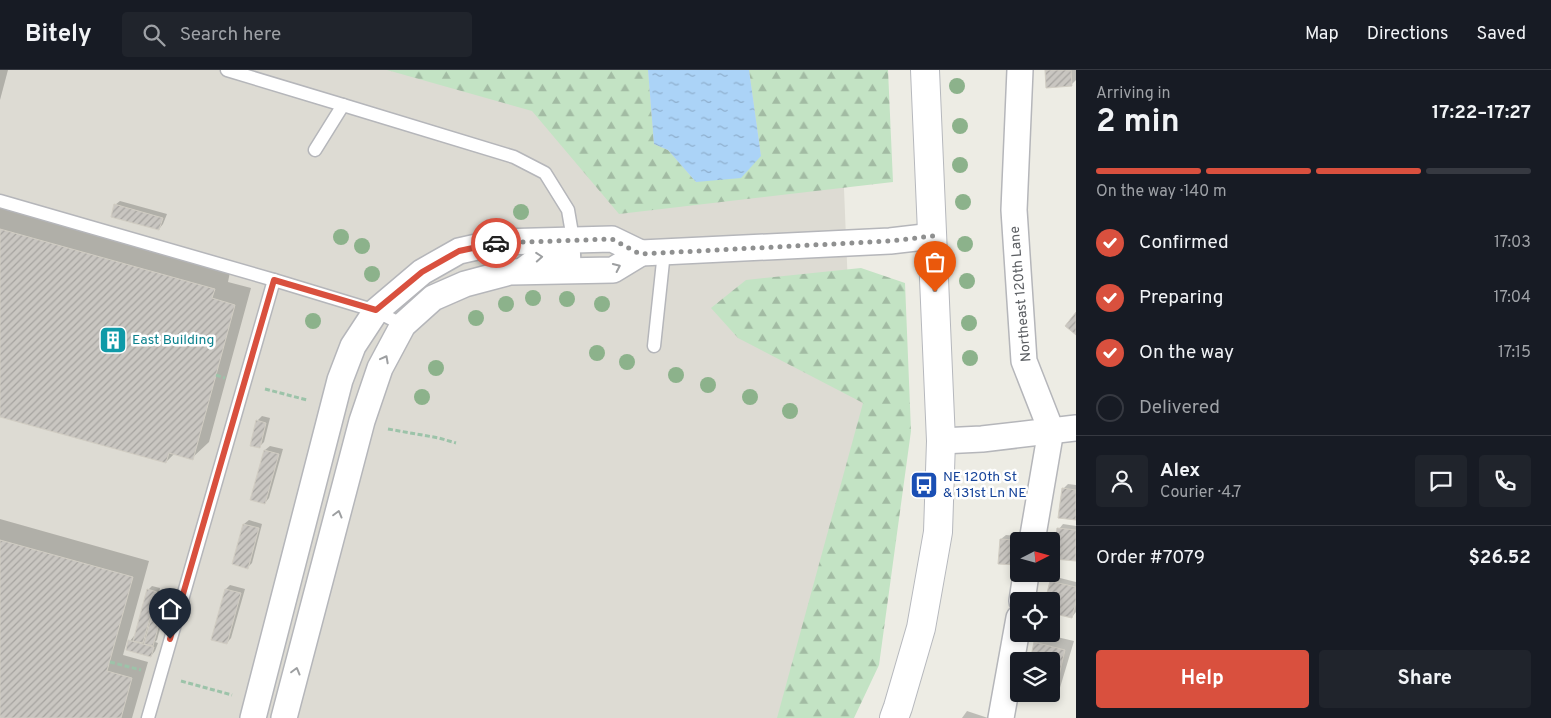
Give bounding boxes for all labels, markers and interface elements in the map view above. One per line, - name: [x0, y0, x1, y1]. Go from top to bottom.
- search box: [122, 12, 472, 57]
- text: Bitely: [25, 20, 92, 50]
- icon: search: [140, 21, 168, 49]
- text: Search here: [180, 23, 281, 47]
- text: Map: [1305, 23, 1339, 46]
- text: Directions: [1367, 23, 1449, 46]
- text: Saved: [1477, 23, 1526, 46]
- text: Arriving in: [1096, 84, 1171, 104]
- text: 17:22–17:27: [1432, 101, 1531, 125]
- text: 2 min: [1096, 103, 1180, 143]
- text: On the way · 140 m: [1096, 182, 1227, 202]
- courier: [471, 218, 521, 268]
- street label: Northeast 120th Lane: [1007, 225, 1035, 363]
- icon: car: [482, 229, 510, 257]
- icon: check: [1096, 229, 1124, 257]
- text: Confirmed: [1139, 231, 1229, 255]
- text: 17:03: [1494, 233, 1531, 253]
- pin: [914, 241, 956, 292]
- icon: bag: [921, 248, 949, 276]
- one-way arrow: [536, 252, 544, 263]
- one-way arrow: [611, 263, 620, 273]
- icon: check: [1096, 284, 1124, 312]
- text: Preparing: [1139, 286, 1223, 310]
- text: 17:04: [1494, 288, 1531, 308]
- building icon: East Building: [98, 325, 128, 355]
- place label: East Building: [132, 332, 214, 349]
- icon: check: [1096, 339, 1124, 367]
- text: On the way: [1139, 341, 1234, 365]
- text: 17:15: [1498, 343, 1531, 363]
- one-way arrow: [379, 355, 389, 364]
- text: Delivered: [1139, 396, 1220, 420]
- button: person: [1096, 455, 1148, 507]
- button: chat: [1415, 455, 1467, 507]
- button: phone: [1479, 455, 1531, 507]
- text: Alex: [1160, 459, 1200, 483]
- place label: NE 120th St & 131st Ln NE: [943, 469, 1027, 502]
- bus stop icon: NE 120th St & 131st Ln NE: [909, 470, 939, 500]
- text: Courier · 4.7: [1160, 483, 1241, 503]
- one-way arrow: [332, 510, 342, 518]
- north arrow: [1010, 532, 1060, 582]
- map controls: [1010, 532, 1060, 702]
- text: Order #7079: [1096, 546, 1205, 570]
- text: $26.52: [1468, 546, 1531, 570]
- pin: [149, 588, 191, 639]
- button: locate: [1010, 592, 1060, 642]
- icon: home: [156, 595, 184, 623]
- button: Help: [1096, 650, 1309, 708]
- button: Share: [1319, 650, 1531, 708]
- button: layers: [1010, 652, 1060, 702]
- one-way arrow: [291, 667, 301, 675]

